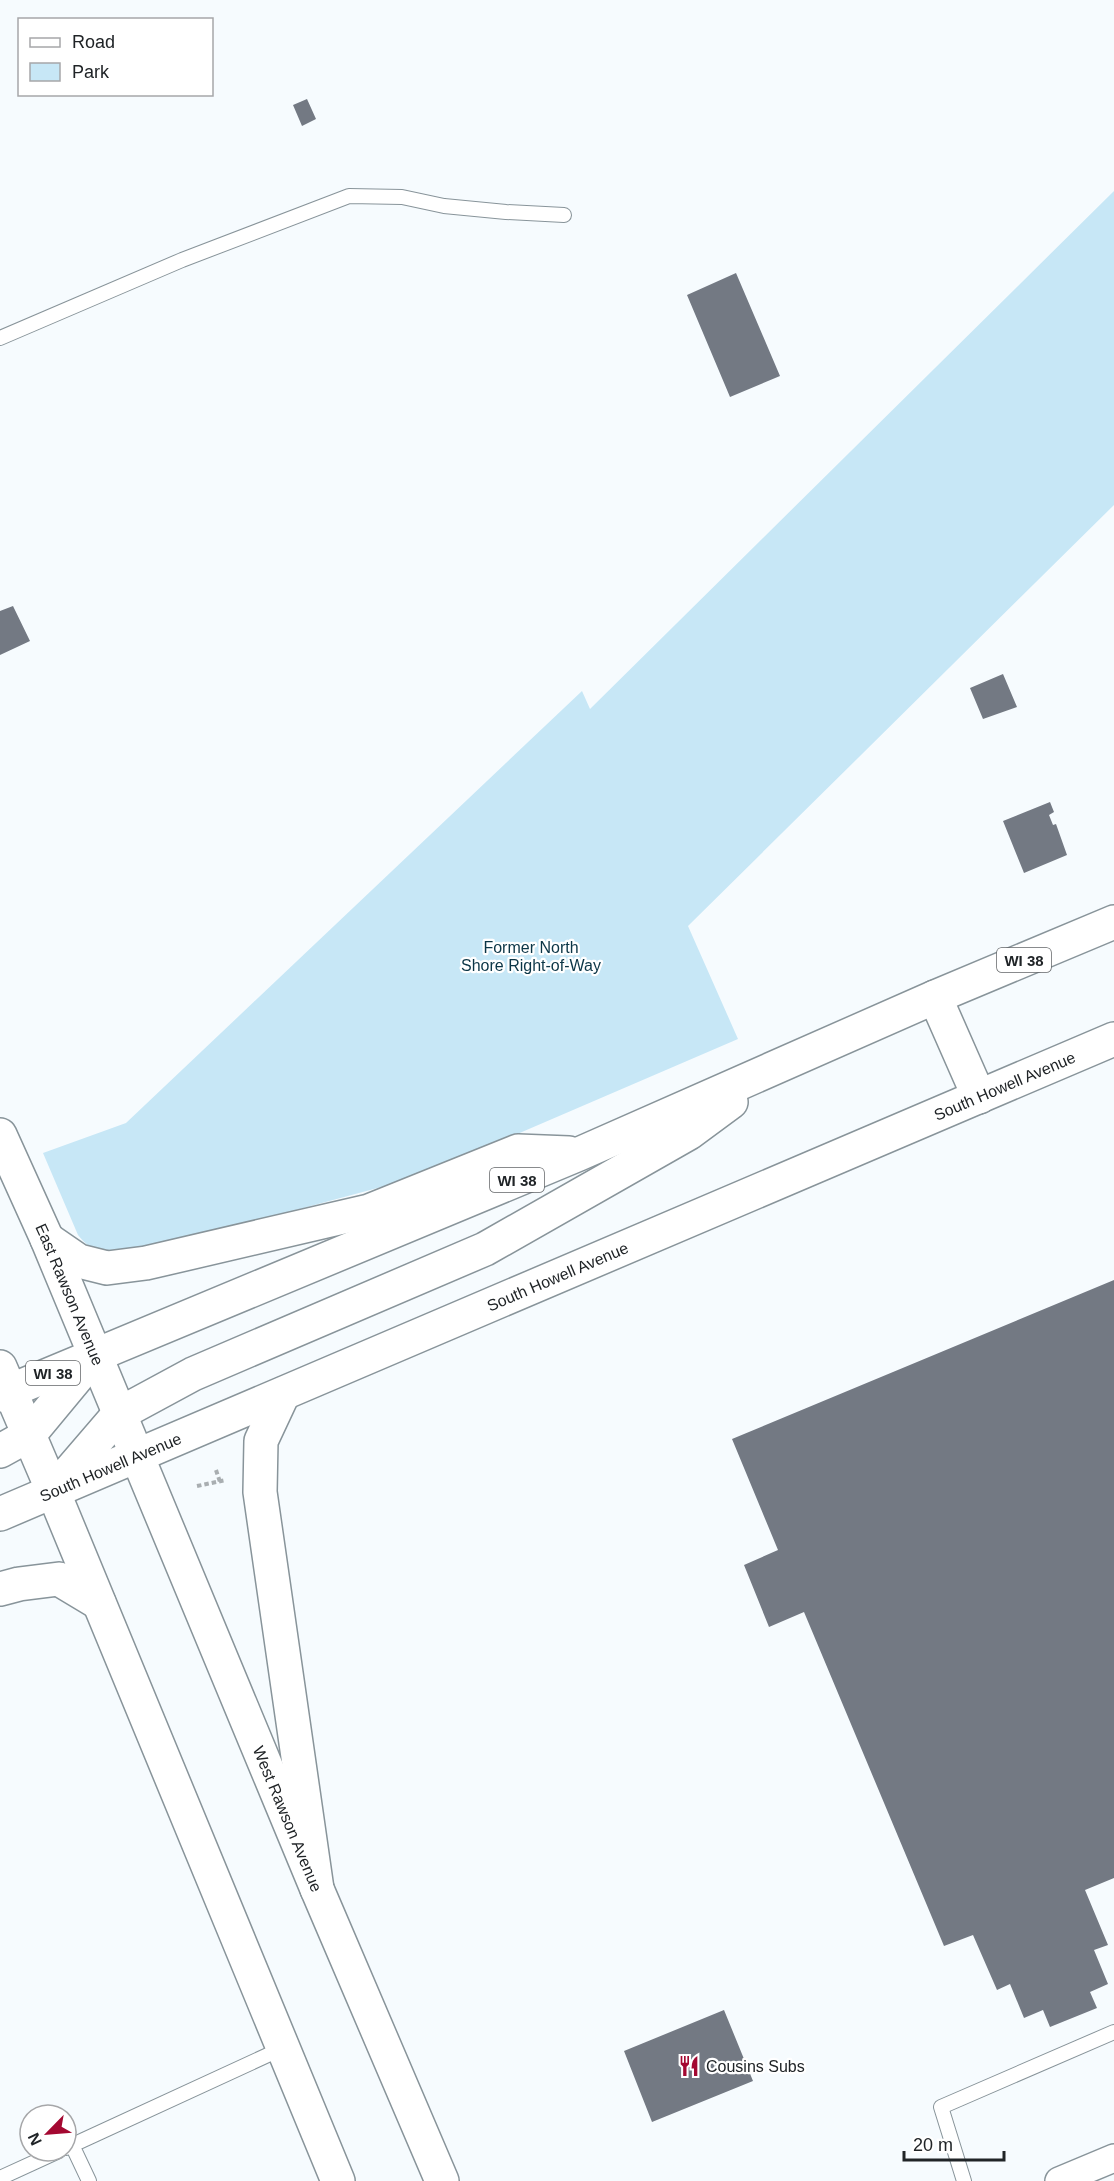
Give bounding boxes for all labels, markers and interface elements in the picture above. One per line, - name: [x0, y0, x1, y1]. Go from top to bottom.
- legend: [18, 18, 213, 96]
- text: Road: [72, 32, 115, 52]
- text: Park: [72, 62, 110, 82]
- park label: Former North Shore Right-of-Way: [461, 939, 601, 974]
- road number: WI 38: [997, 948, 1051, 972]
- street label: South Howell Avenue: [931, 1048, 1078, 1123]
- road number: WI 38: [490, 1168, 544, 1192]
- street label: East Rawson Avenue: [33, 1221, 107, 1368]
- street label: South Howell Avenue: [484, 1239, 631, 1314]
- road number: WI 38: [26, 1361, 80, 1385]
- street label: South Howell Avenue: [37, 1429, 184, 1505]
- street label: West Rawson Avenue: [250, 1744, 326, 1894]
- restaurant icon: Cousins Subs: [677, 2054, 701, 2078]
- place label: Cousins Subs: [706, 2058, 805, 2075]
- north arrow: [18, 2103, 78, 2163]
- scale bar: [904, 2124, 1004, 2162]
- text: N: [25, 2130, 45, 2148]
- text: 20 m: [913, 2135, 953, 2155]

